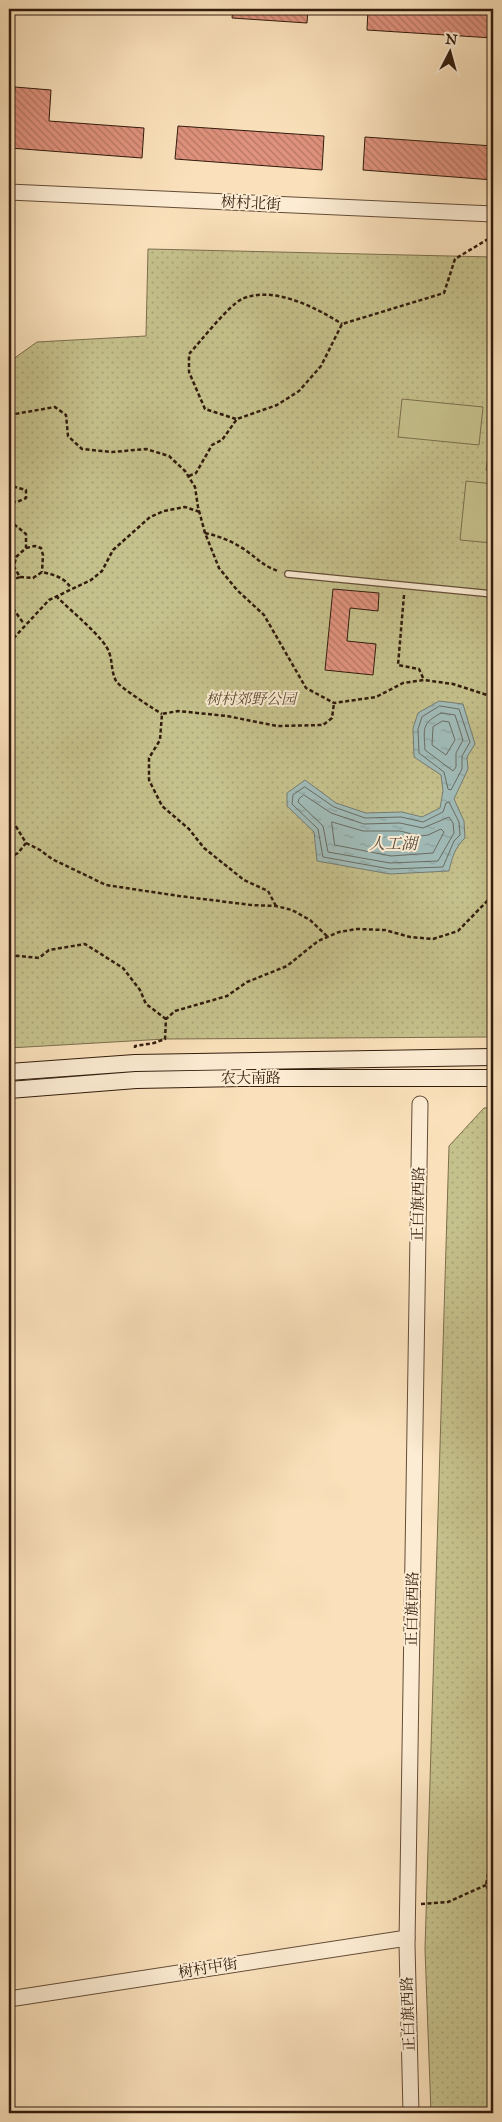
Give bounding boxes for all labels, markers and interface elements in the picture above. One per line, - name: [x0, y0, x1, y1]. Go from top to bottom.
- north arrow: [424, 28, 474, 78]
- text: N: [445, 30, 458, 49]
- street label: 树村北街: [221, 192, 281, 214]
- park label: 树村郊野公园: [206, 690, 298, 708]
- water label: 人工湖: [369, 834, 420, 853]
- street label: 农大南路: [221, 1069, 281, 1087]
- street label: 正白旗西路: [408, 1166, 428, 1242]
- street label: 正白旗西路: [402, 1571, 422, 1647]
- street label: 树村中街: [177, 1954, 239, 1982]
- street label: 正白旗西路: [398, 1976, 418, 2052]

